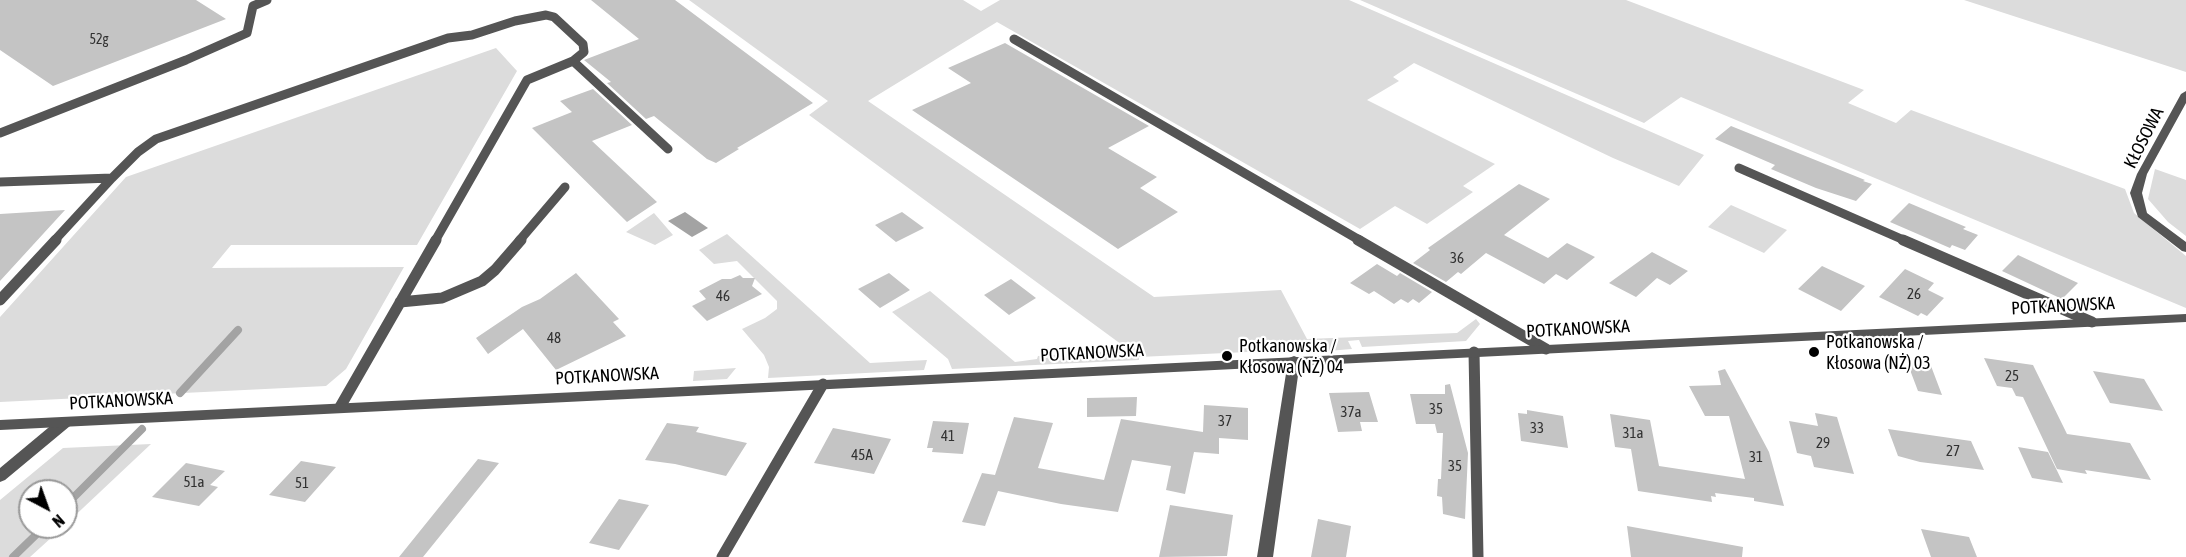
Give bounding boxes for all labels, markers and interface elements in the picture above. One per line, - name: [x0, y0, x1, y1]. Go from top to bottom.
- house number: 52g: [89, 32, 109, 48]
- street label: KŁOSOWA: [2120, 104, 2168, 172]
- house number: 36: [1450, 249, 1464, 267]
- house number: 26: [1907, 285, 1921, 303]
- house number: 46: [716, 287, 730, 305]
- street label: POTKANOWSKA: [2011, 293, 2115, 319]
- street label: POTKANOWSKA: [1526, 316, 1630, 342]
- house number: 48: [547, 329, 561, 347]
- place label: Potkanowska / Kłosowa (NŻ) 03: [1826, 331, 1931, 374]
- place label: Potkanowska / Kłosowa (NŻ) 04: [1239, 335, 1344, 378]
- street label: POTKANOWSKA: [1040, 340, 1144, 366]
- marker: Potkanowska / Kłosowa (NŻ) 03: [1807, 345, 1821, 359]
- marker: Potkanowska / Kłosowa (NŻ) 04: [1220, 349, 1234, 363]
- street label: POTKANOWSKA: [555, 363, 659, 389]
- house number: 25: [2005, 367, 2019, 385]
- street label: POTKANOWSKA: [69, 388, 173, 414]
- house number: 35: [1429, 400, 1443, 418]
- house number: 37a: [1340, 403, 1362, 421]
- house number: 37: [1218, 412, 1232, 430]
- house number: 33: [1530, 419, 1544, 437]
- house number: 31a: [1622, 424, 1644, 442]
- house number: 41: [941, 427, 955, 445]
- house number: 29: [1816, 434, 1830, 452]
- house number: 27: [1946, 442, 1960, 460]
- house number: 45A: [851, 446, 873, 464]
- house number: 31: [1749, 448, 1763, 466]
- house number: 35: [1448, 457, 1462, 475]
- house number: 51a: [183, 473, 205, 491]
- house number: 51: [295, 474, 309, 492]
- north arrow: [18, 479, 78, 539]
- text: N: [49, 511, 68, 531]

